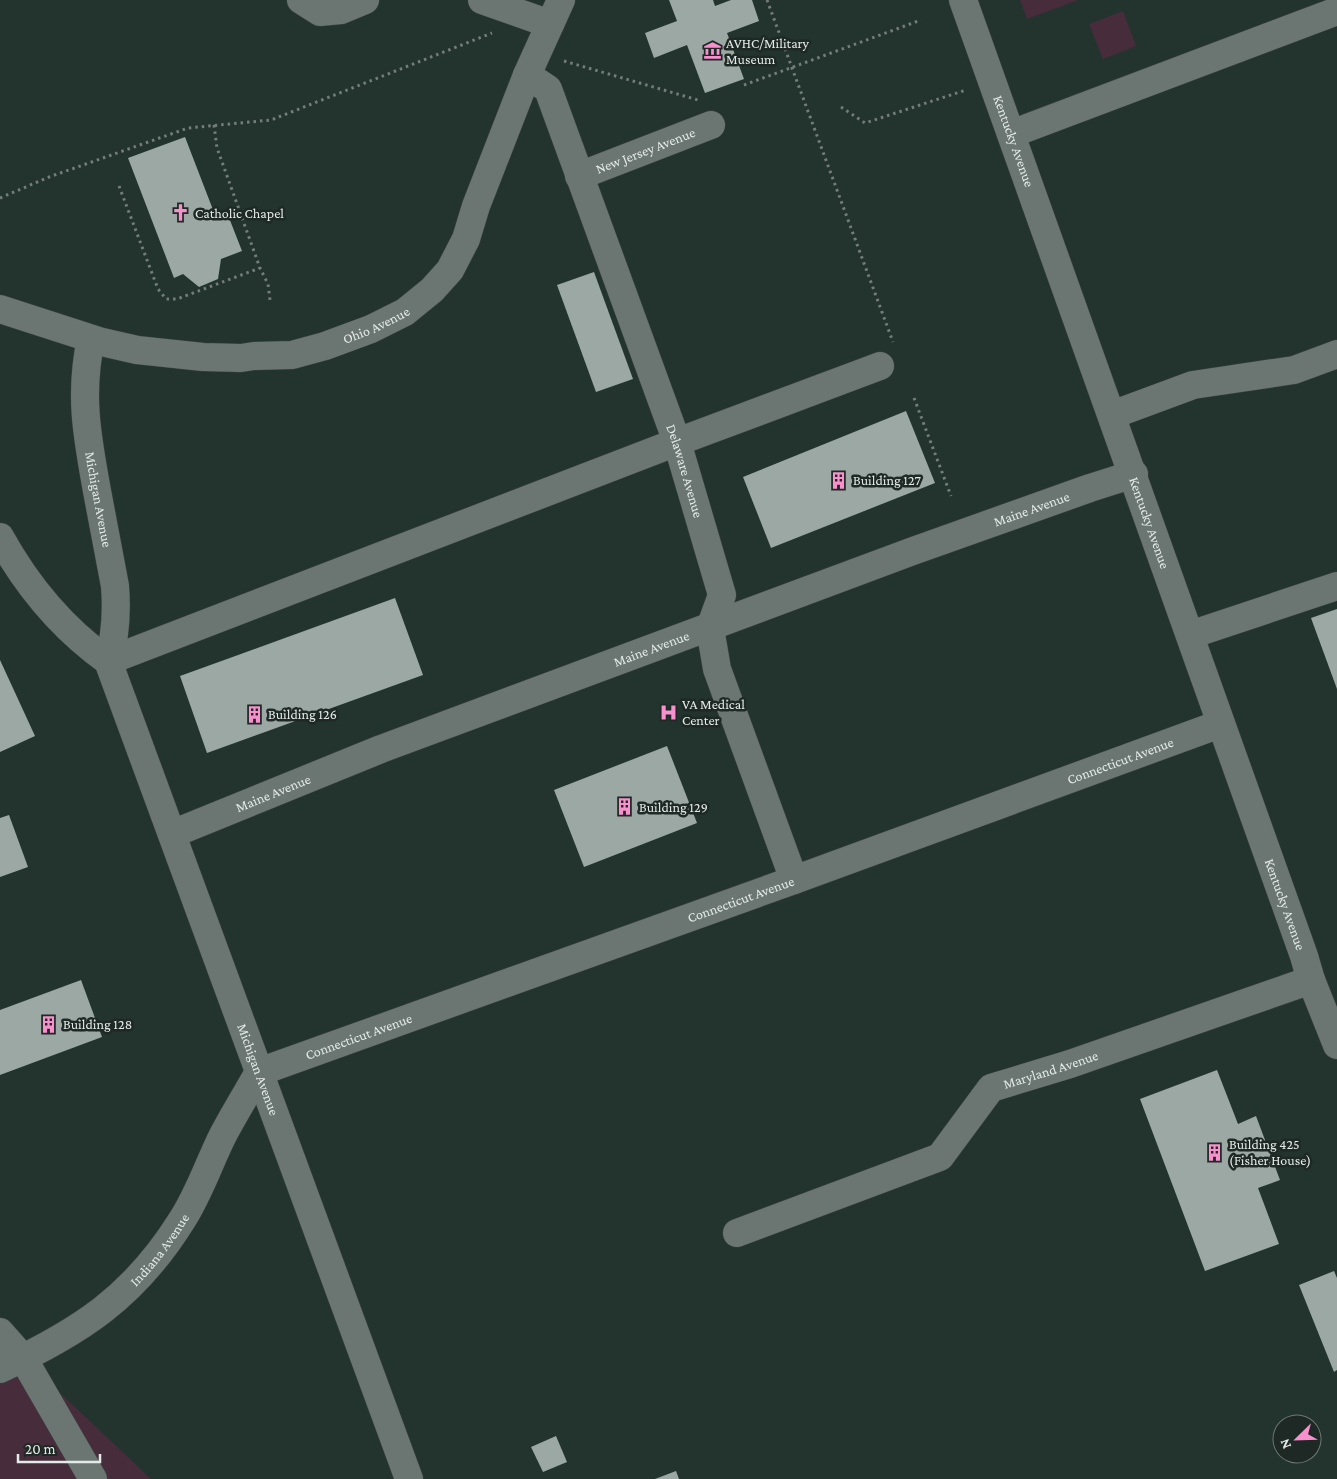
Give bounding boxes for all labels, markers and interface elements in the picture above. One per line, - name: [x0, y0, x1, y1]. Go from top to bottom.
- place label: AVHC/Military Museum: [726, 35, 810, 67]
- museum icon: AVHC/Military Museum: [702, 41, 722, 61]
- street label: Kentucky Avenue: [990, 93, 1038, 189]
- street label: New Jersey Avenue: [593, 124, 697, 177]
- church icon: Catholic Chapel: [171, 203, 191, 223]
- place label: Catholic Chapel: [195, 205, 284, 221]
- street label: Ohio Avenue: [340, 303, 413, 347]
- street label: Delaware Avenue: [663, 422, 707, 520]
- street label: Michigan Avenue: [82, 450, 116, 549]
- building icon: Building 127: [829, 470, 849, 490]
- place label: Building 127: [853, 472, 921, 488]
- street label: Kentucky Avenue: [1126, 475, 1173, 571]
- street label: Maine Avenue: [991, 488, 1072, 530]
- street label: Maine Avenue: [611, 627, 691, 670]
- place label: VA Medical Center: [682, 696, 745, 728]
- hospital icon: VA Medical Center: [658, 702, 678, 722]
- building icon: Building 126: [244, 704, 264, 724]
- place label: Building 126: [268, 706, 337, 722]
- street label: Connecticut Avenue: [1065, 734, 1176, 787]
- street label: Maine Avenue: [233, 771, 313, 815]
- building icon: Building 129: [615, 797, 635, 817]
- place label: Building 129: [639, 799, 708, 815]
- street label: Kentucky Avenue: [1262, 856, 1309, 952]
- street label: Connecticut Avenue: [685, 873, 796, 926]
- street label: Connecticut Avenue: [303, 1010, 414, 1063]
- building icon: Building 128: [39, 1014, 59, 1034]
- place label: Building 128: [63, 1016, 132, 1032]
- street label: Michigan Avenue: [234, 1021, 283, 1118]
- street label: Maryland Avenue: [1001, 1047, 1100, 1092]
- place label: Building 425 (Fisher House): [1229, 1136, 1311, 1169]
- building icon: Building 425 (Fisher House): [1205, 1142, 1225, 1162]
- street label: Indiana Avenue: [127, 1210, 192, 1289]
- north arrow: [1272, 1414, 1322, 1464]
- scale bar: [18, 1432, 100, 1464]
- text: N: [1276, 1436, 1294, 1452]
- text: 20 m: [25, 1441, 56, 1457]

